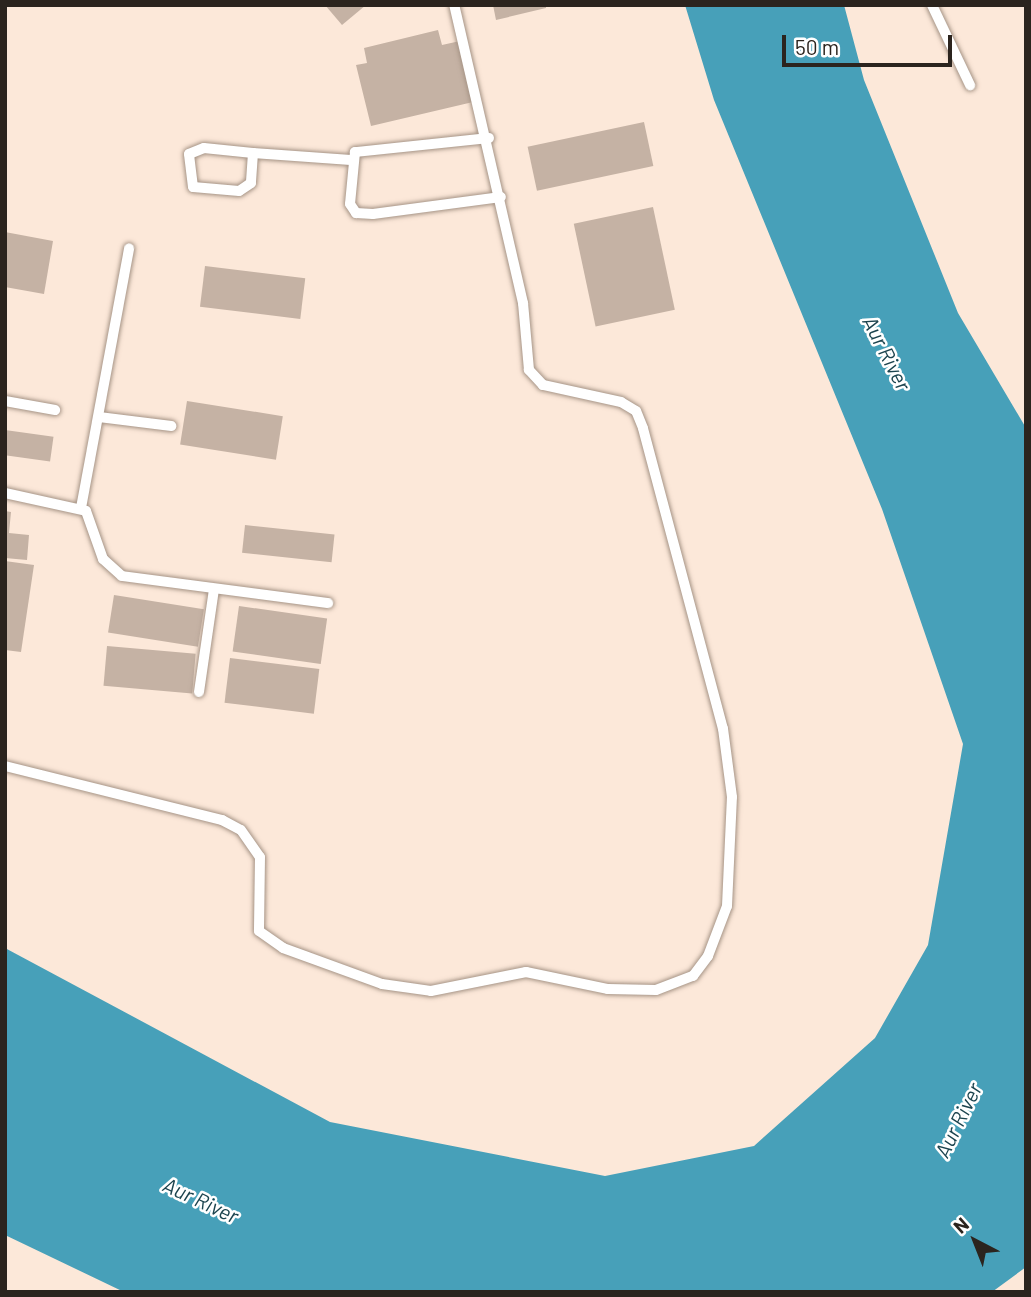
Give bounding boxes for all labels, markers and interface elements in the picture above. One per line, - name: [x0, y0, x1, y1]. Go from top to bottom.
- scale bar: [786, 21, 956, 65]
- text: 50 m: [795, 34, 839, 59]
- water label: Aur River: [858, 312, 916, 394]
- water label: Aur River: [929, 1079, 987, 1161]
- water label: Aur River: [159, 1172, 243, 1228]
- north arrow: [940, 1206, 1010, 1276]
- text: N: [948, 1212, 973, 1238]

